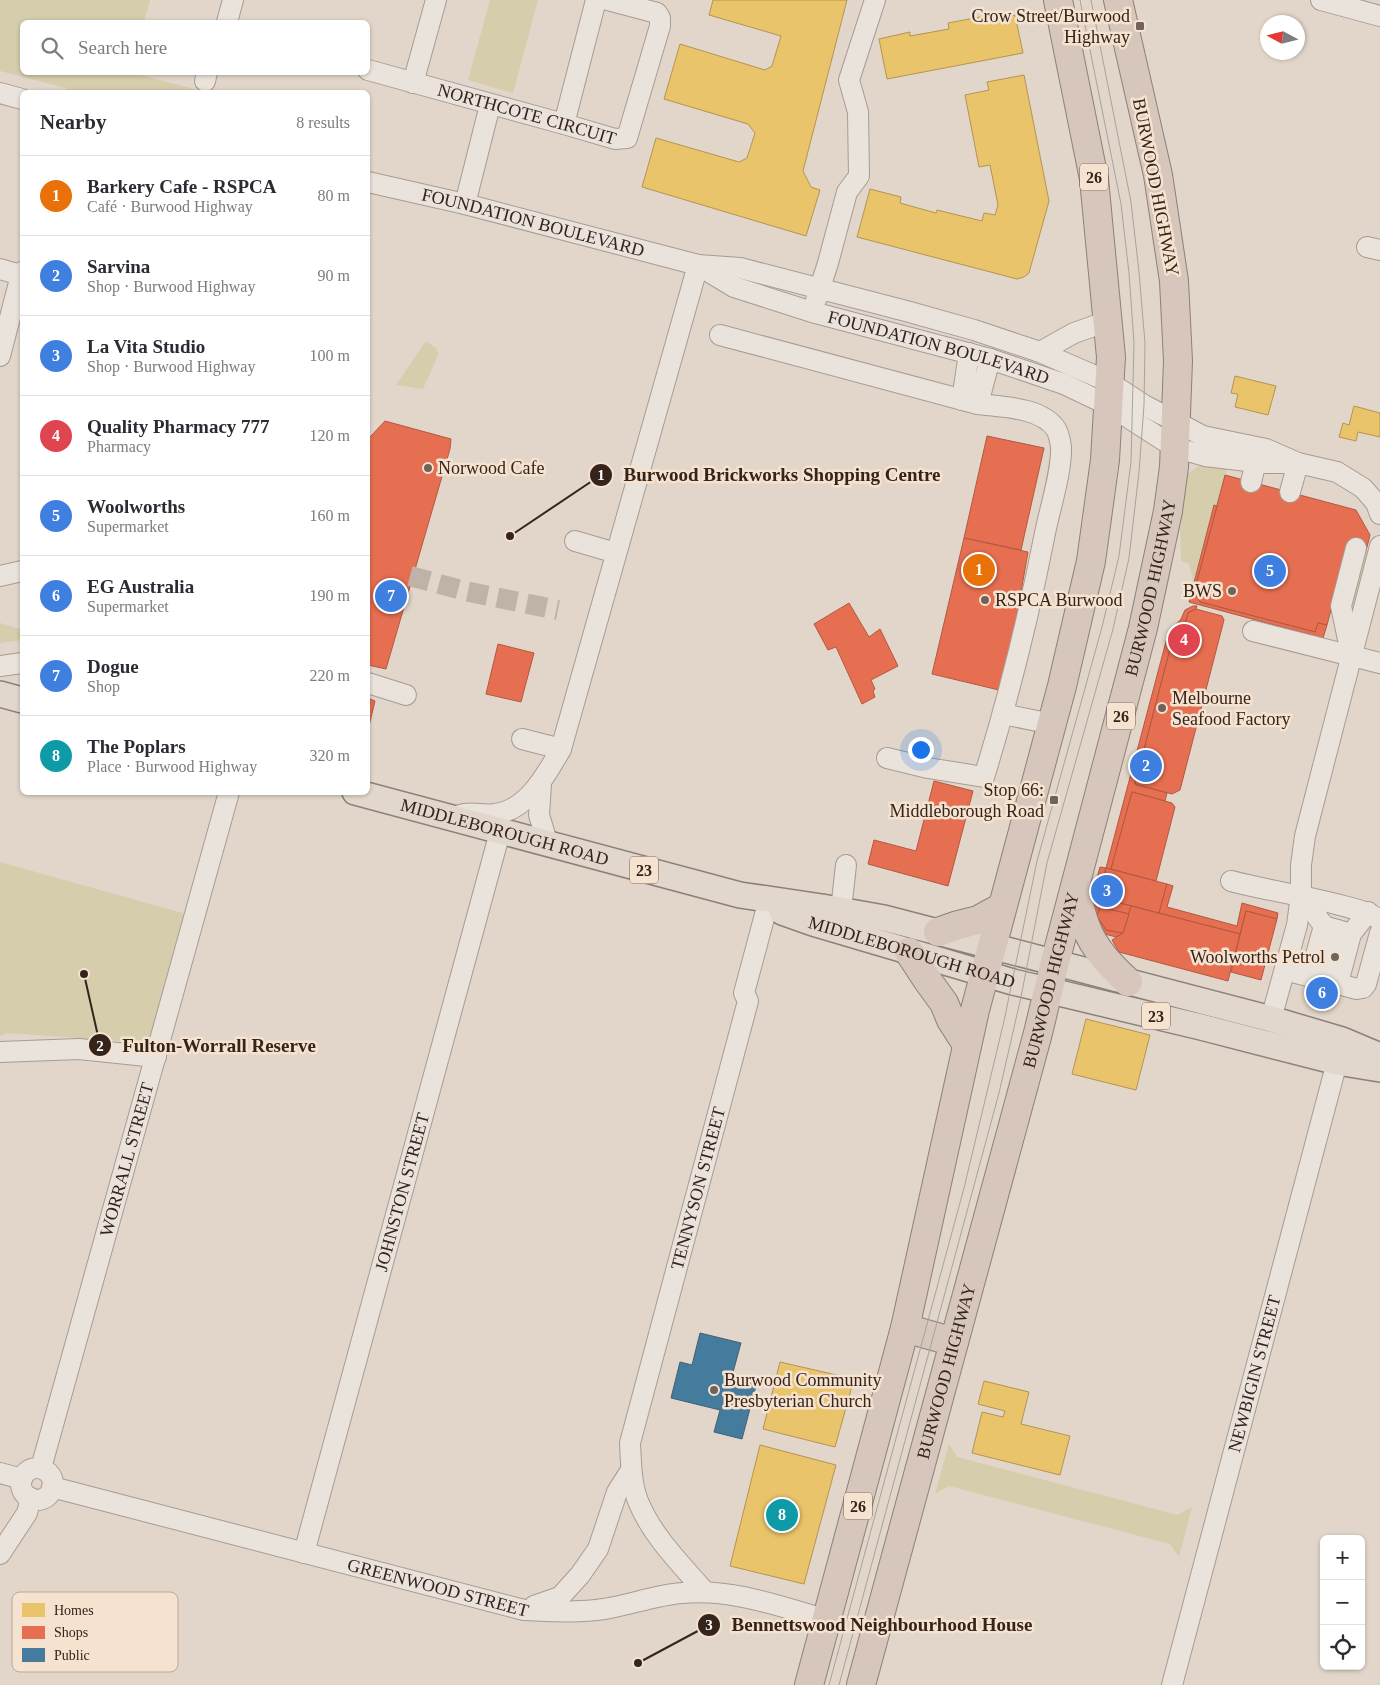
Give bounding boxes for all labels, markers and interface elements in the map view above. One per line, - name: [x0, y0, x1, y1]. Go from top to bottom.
- place label: Crow Street/Burwood Highway: [972, 6, 1130, 47]
- north arrow: [1260, 15, 1305, 60]
- search box: [20, 20, 370, 75]
- marker: Crow Street/Burwood Highway: [1134, 20, 1146, 32]
- icon: search: [38, 34, 66, 62]
- text: Search here: [78, 37, 167, 58]
- street label: NORTHCOTE CIRCUIT: [435, 80, 619, 149]
- street label: BURWOOD HIGHWAY: [1129, 96, 1183, 278]
- text: Nearby: [40, 110, 107, 134]
- text: 8 results: [296, 114, 350, 131]
- road number: 26: [1080, 163, 1108, 190]
- text: Barkery Cafe - RSPCA: [87, 176, 276, 197]
- street label: FOUNDATION BOULEVARD: [420, 184, 647, 261]
- text: 1: [52, 187, 60, 204]
- text: 80 m: [318, 187, 350, 204]
- text: Café · Burwood Highway: [87, 198, 253, 215]
- text: Sarvina: [87, 256, 150, 277]
- text: 2: [52, 267, 60, 284]
- text: 90 m: [318, 267, 350, 284]
- text: Shop · Burwood Highway: [87, 278, 255, 295]
- street label: FOUNDATION BOULEVARD: [826, 307, 1052, 388]
- text: La Vita Studio: [87, 336, 205, 357]
- text: 3: [52, 347, 60, 364]
- text: 100 m: [310, 347, 350, 364]
- text: Shop · Burwood Highway: [87, 358, 255, 375]
- text: Quality Pharmacy 777: [87, 416, 270, 437]
- text: 4: [52, 427, 60, 444]
- text: 120 m: [310, 427, 350, 444]
- text: Pharmacy: [87, 438, 151, 455]
- place label: Norwood Cafe: [438, 458, 544, 478]
- callout: Burwood Brickworks Shopping Centre: [589, 458, 951, 492]
- marker: Norwood Cafe: [422, 462, 434, 474]
- text: Burwood Brickworks Shopping Centre: [624, 464, 940, 485]
- text: 1: [597, 467, 605, 483]
- text: Woolworths: [87, 496, 185, 517]
- street label: BURWOOD HIGHWAY: [1121, 498, 1180, 678]
- text: 5: [52, 507, 60, 524]
- text: 160 m: [310, 507, 350, 524]
- text: Supermarket: [87, 518, 169, 535]
- pin: 1: [963, 551, 995, 589]
- pin: 5: [1254, 552, 1286, 590]
- text: EG Australia: [87, 576, 194, 597]
- pin: 7: [375, 577, 407, 615]
- place label: BWS: [1183, 581, 1222, 601]
- marker: BWS: [1226, 585, 1238, 597]
- text: 6: [52, 587, 60, 604]
- text: 190 m: [310, 587, 350, 604]
- place label: RSPCA Burwood: [995, 590, 1123, 610]
- marker: RSPCA Burwood: [979, 594, 991, 606]
- text: Supermarket: [87, 598, 169, 615]
- pin: 4: [1168, 621, 1200, 659]
- text: Dogue: [87, 656, 139, 677]
- text: 7: [52, 667, 60, 684]
- text: 220 m: [310, 667, 350, 684]
- text: Shop: [87, 678, 120, 695]
- place label: Melbourne Seafood Factory: [1172, 688, 1290, 729]
- road number: 26: [1107, 702, 1135, 729]
- marker: Melbourne Seafood Factory: [1156, 702, 1168, 714]
- text: The Poplars: [87, 736, 186, 757]
- your location: [908, 737, 934, 763]
- text: 8: [52, 747, 60, 764]
- text: 320 m: [310, 747, 350, 764]
- pin: 2: [1130, 747, 1162, 785]
- text: Place · Burwood Highway: [87, 758, 257, 775]
- place label: Stop 66: Middleborough Road: [890, 780, 1044, 821]
- marker: Stop 66: Middleborough Road: [1048, 794, 1060, 806]
- street label: MIDDLEBOROUGH ROAD: [399, 795, 611, 869]
- road number: 23: [630, 856, 658, 884]
- pin: 3: [1091, 872, 1123, 910]
- street label: BURWOOD HIGHWAY: [1019, 890, 1083, 1070]
- street label: MIDDLEBOROUGH ROAD: [806, 912, 1018, 992]
- place label: Woolworths Petrol: [1190, 947, 1325, 967]
- marker: Woolworths Petrol: [1329, 951, 1341, 963]
- pin: 6: [1306, 974, 1338, 1012]
- road number: 23: [1142, 1002, 1170, 1030]
- callout: Fulton-Worrall Reserve: [87, 1028, 326, 1062]
- text: Fulton-Worrall Reserve: [122, 1035, 316, 1056]
- text: 2: [96, 1038, 104, 1054]
- street label: WORRALL STREET: [96, 1080, 158, 1239]
- street label: TENNYSON STREET: [667, 1105, 729, 1272]
- street label: JOHNSTON STREET: [371, 1111, 433, 1273]
- street label: BURWOOD HIGHWAY: [913, 1281, 979, 1461]
- street label: NEWBIGIN STREET: [1224, 1293, 1285, 1454]
- place label: Burwood Community Presbyterian Church: [724, 1370, 882, 1411]
- marker: Burwood Community Presbyterian Church: [708, 1384, 720, 1396]
- road number: 26: [844, 1492, 872, 1520]
- pin: 8: [766, 1496, 798, 1534]
- map controls: [1320, 1535, 1365, 1670]
- button: +: [1320, 1535, 1365, 1580]
- street label: GREENWOOD STREET: [345, 1554, 531, 1621]
- button: −: [1320, 1580, 1365, 1625]
- legend: [12, 1592, 178, 1672]
- text: Homes: [54, 1603, 94, 1618]
- callout: Bennettswood Neighbourhood House: [696, 1608, 1042, 1642]
- text: Bennettswood Neighbourhood House: [732, 1614, 1032, 1635]
- text: 3: [705, 1617, 713, 1633]
- text: Shops: [54, 1625, 88, 1640]
- button: locate: [1320, 1625, 1365, 1670]
- text: Public: [54, 1648, 90, 1663]

